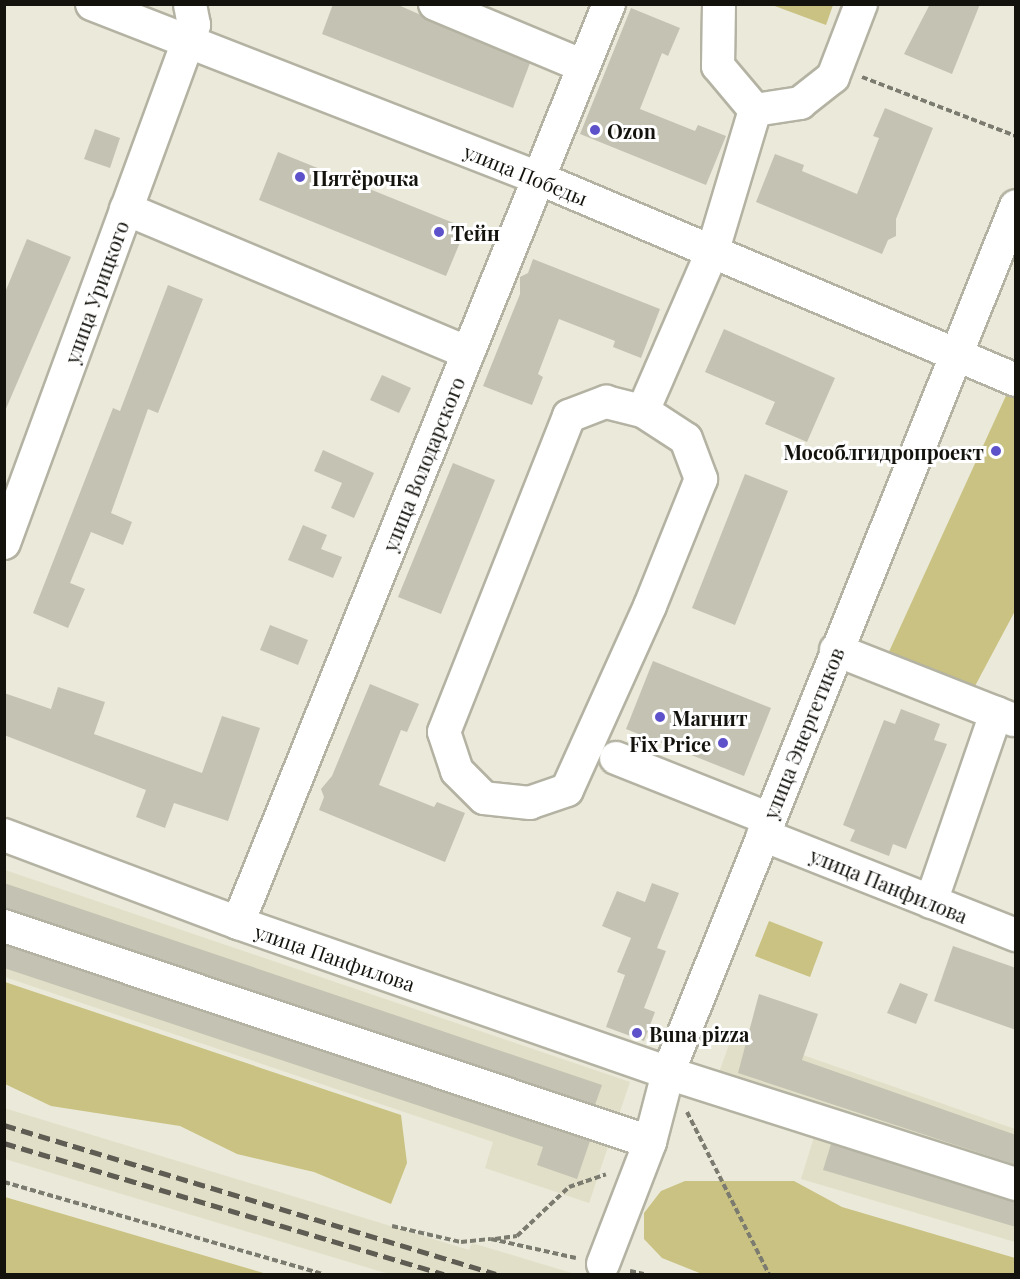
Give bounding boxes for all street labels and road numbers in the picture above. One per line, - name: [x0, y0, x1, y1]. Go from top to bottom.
- street label: улица Победы: [461, 138, 591, 210]
- street label: улица Урицкого: [59, 217, 133, 367]
- street label: улица Володарского: [377, 373, 469, 555]
- street label: улица Энергетиков: [758, 644, 848, 822]
- street label: улица Панфилова: [807, 842, 971, 928]
- street label: улица Панфилова: [252, 918, 418, 996]

